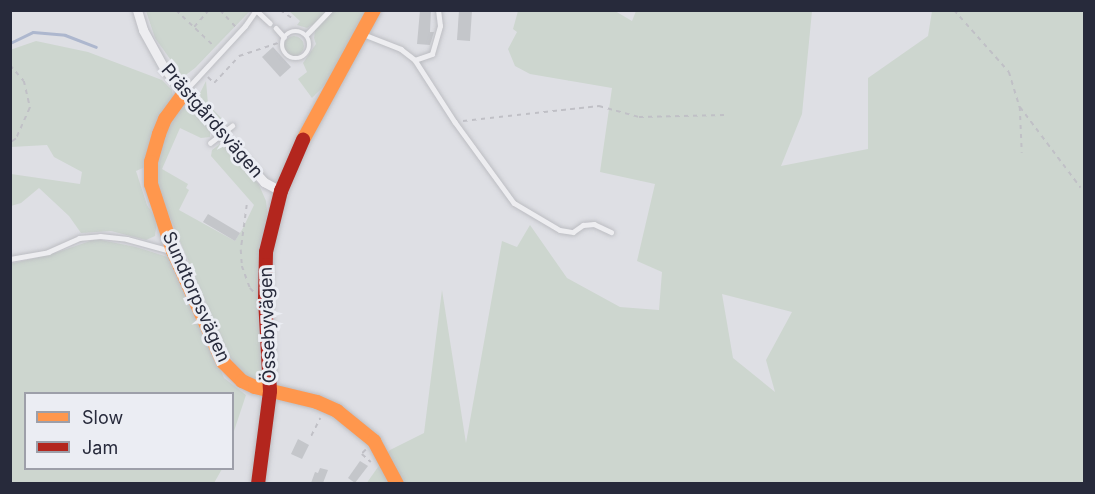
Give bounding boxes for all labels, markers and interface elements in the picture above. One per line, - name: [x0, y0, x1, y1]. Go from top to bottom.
- street label: Prästgårdsvägen: [157, 60, 267, 182]
- street label: Sundtorpsvägen: [158, 228, 234, 366]
- street label: Össebyvägen: [255, 266, 281, 384]
- legend: [24, 392, 234, 470]
- text: Slow: [82, 407, 123, 428]
- text: Jam: [82, 437, 118, 458]

